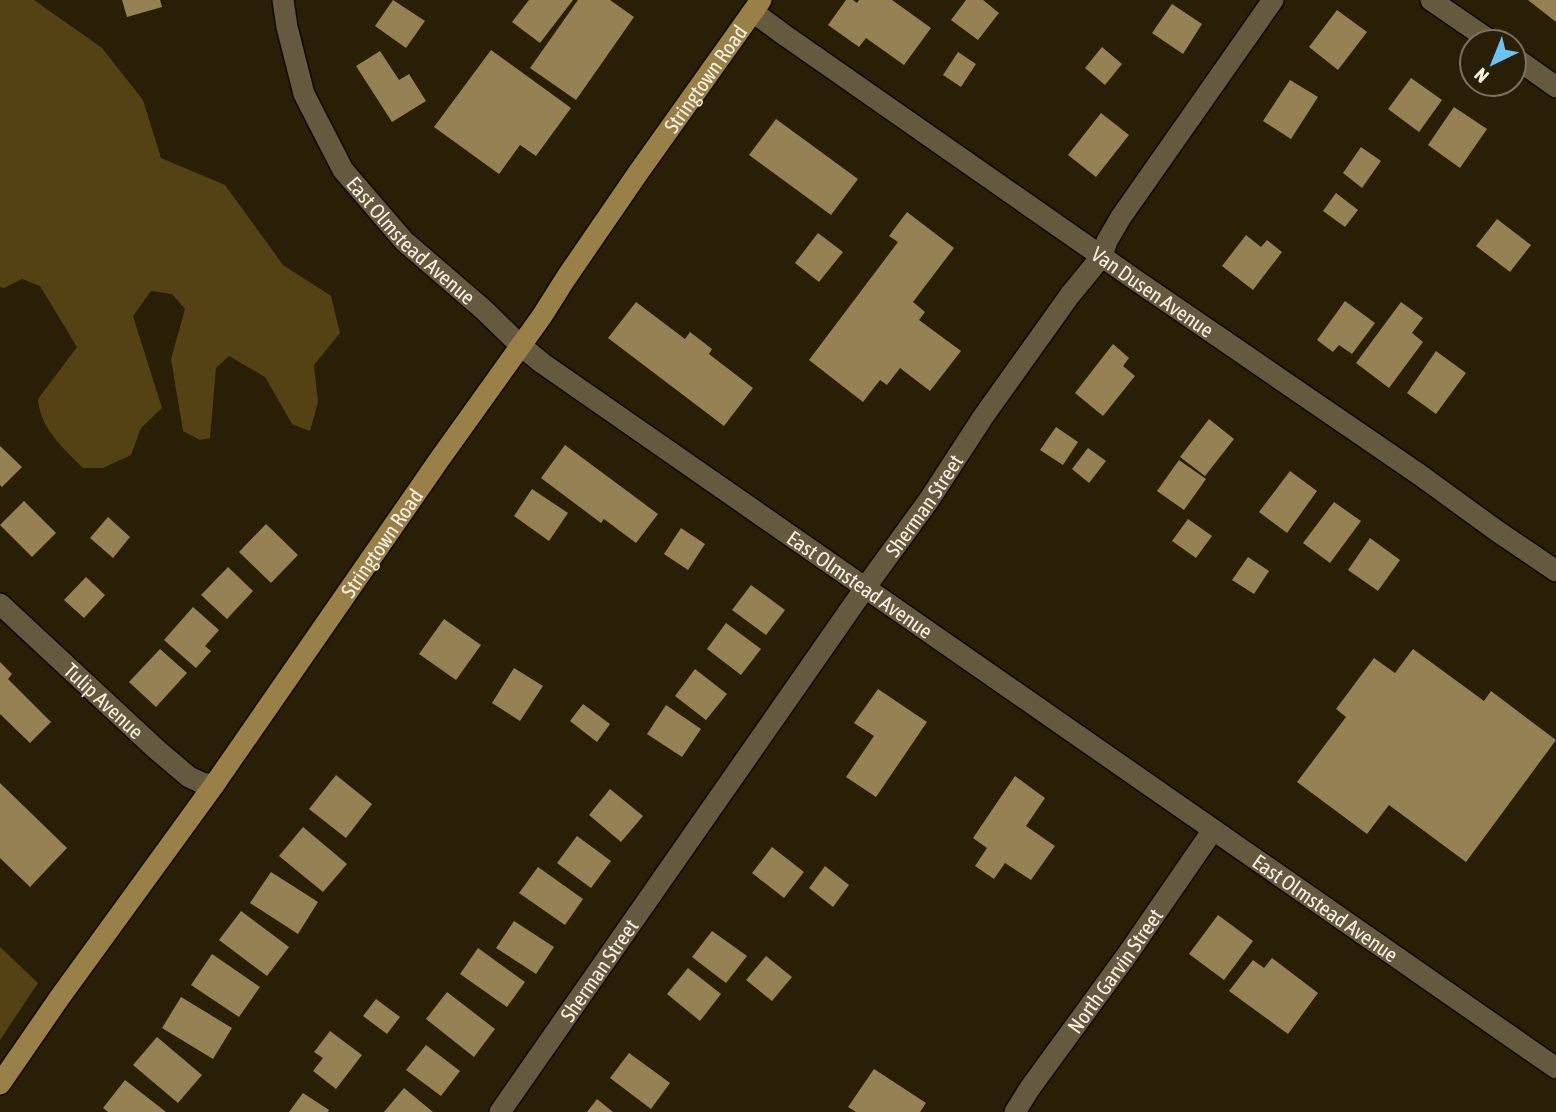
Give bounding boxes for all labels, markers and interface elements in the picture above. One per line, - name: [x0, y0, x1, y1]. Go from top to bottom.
- street label: Stringtown Road: [659, 20, 751, 137]
- north arrow: [1458, 28, 1528, 98]
- text: N: [1470, 64, 1493, 87]
- street label: East Olmstead Avenue: [342, 172, 480, 309]
- street label: Van Dusen Avenue: [1087, 241, 1218, 342]
- street label: Sherman Street: [880, 450, 967, 561]
- street label: Stringtown Road: [336, 484, 427, 602]
- street label: East Olmstead Avenue: [783, 525, 937, 643]
- street label: Tulip Avenue: [59, 658, 149, 743]
- street label: East Olmstead Avenue: [1248, 849, 1403, 967]
- street label: North Garvin Street: [1062, 904, 1167, 1038]
- street label: Sherman Street: [555, 914, 643, 1026]

